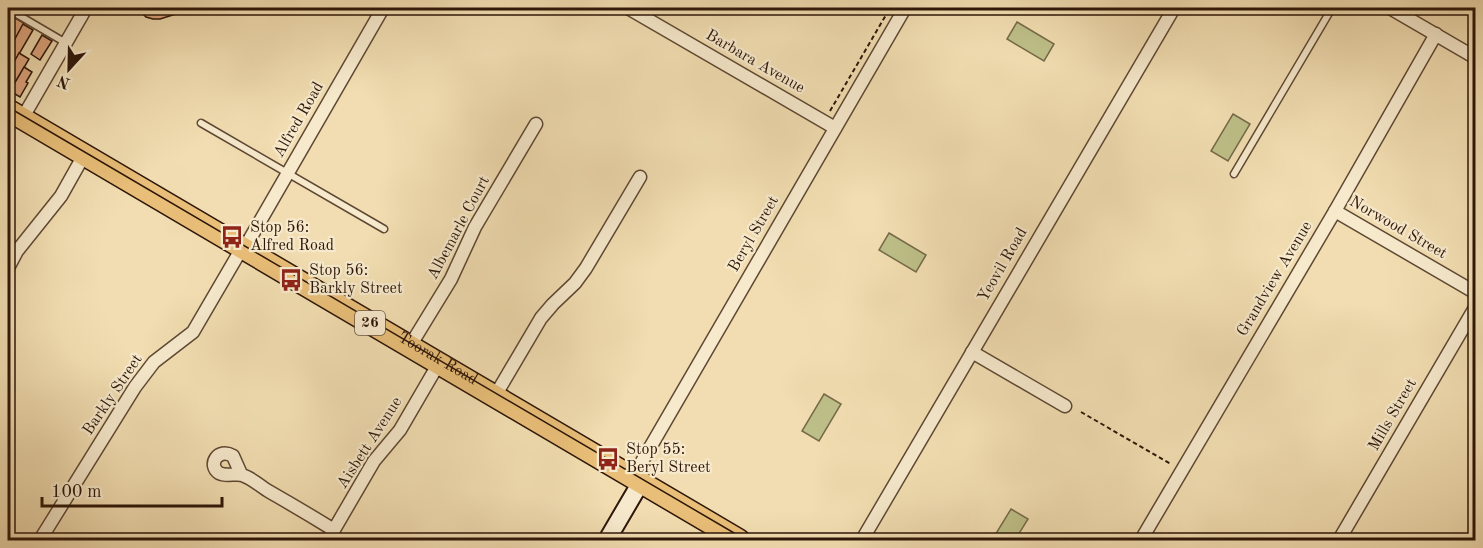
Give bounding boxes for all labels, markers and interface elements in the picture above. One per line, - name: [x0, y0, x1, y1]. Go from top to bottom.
- street label: Barbara Avenue: [703, 27, 807, 97]
- north arrow: [39, 39, 99, 99]
- text: N: [55, 71, 73, 91]
- street label: Alfred Road: [271, 80, 327, 160]
- street label: Albemarle Court: [425, 173, 493, 282]
- street label: Beryl Street: [726, 193, 782, 275]
- street label: Norwood Street: [1347, 194, 1450, 263]
- street label: Grandview Avenue: [1234, 219, 1316, 339]
- place label: Stop 56: Alfred Road: [250, 220, 334, 254]
- bus stop icon: Stop 56: Alfred Road: [219, 224, 245, 250]
- street label: Yeovil Road: [975, 225, 1031, 305]
- place label: Stop 56: Barkly Street: [309, 263, 403, 297]
- bus stop icon: Stop 56: Barkly Street: [278, 267, 304, 293]
- road number: 26: [355, 311, 385, 335]
- street label: Toorak Road: [395, 330, 480, 388]
- street label: Barkly Street: [80, 351, 146, 438]
- street label: Mills Street: [1366, 376, 1420, 454]
- street label: Aisbett Avenue: [335, 394, 405, 492]
- place label: Stop 55: Beryl Street: [626, 442, 711, 476]
- bus stop icon: Stop 55: Beryl Street: [595, 446, 621, 472]
- scale bar: [42, 470, 222, 508]
- text: 100 m: [51, 483, 102, 501]

